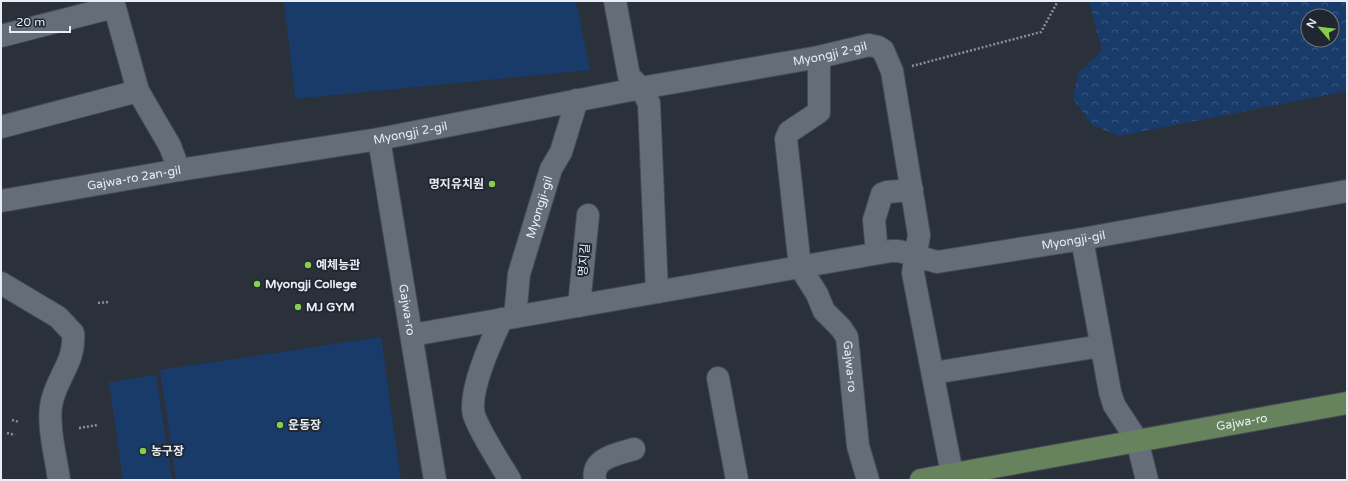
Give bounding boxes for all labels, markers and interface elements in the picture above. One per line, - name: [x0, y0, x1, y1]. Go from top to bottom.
- scale bar: [10, 8, 70, 34]
- north arrow: [1300, 8, 1340, 48]
- text: 20 m: [16, 15, 45, 29]
- text: N: [1304, 17, 1319, 30]
- street label: Myongji 2-gil: [792, 39, 868, 68]
- street label: Myongji 2-gil: [372, 119, 449, 147]
- street label: Gajwa-ro 2an-gil: [86, 163, 182, 193]
- street label: Myongji-gil: [523, 174, 555, 240]
- place label: 명지유치원: [429, 177, 484, 191]
- marker: 명지유치원: [487, 179, 497, 189]
- street label: Myongji-gil: [1040, 228, 1106, 252]
- street label: 명지길: [576, 243, 592, 277]
- place label: 예체능관: [316, 258, 360, 272]
- marker: 예체능관: [303, 260, 313, 270]
- place label: Myongji College: [265, 277, 357, 292]
- marker: Myongji College: [252, 279, 262, 289]
- street label: Gajwa-ro: [396, 283, 418, 336]
- place label: MJ GYM: [306, 300, 355, 314]
- marker: MJ GYM: [293, 302, 303, 312]
- street label: Gajwa-ro: [840, 340, 860, 393]
- street label: Gajwa-ro: [1215, 411, 1268, 434]
- place label: 운동장: [288, 418, 321, 432]
- marker: 운동장: [275, 420, 285, 430]
- place label: 농구장: [151, 444, 184, 458]
- marker: 농구장: [138, 446, 148, 456]

